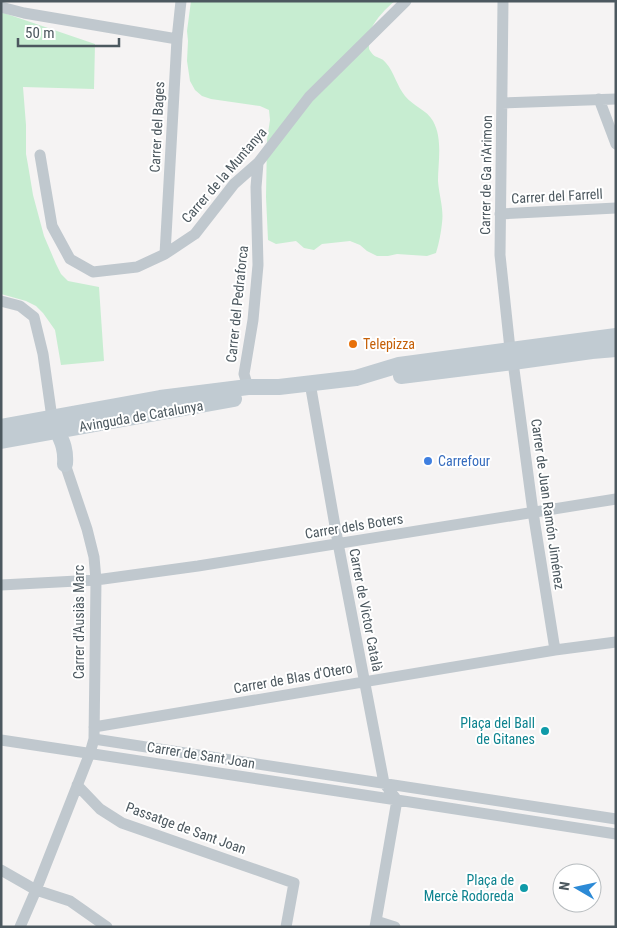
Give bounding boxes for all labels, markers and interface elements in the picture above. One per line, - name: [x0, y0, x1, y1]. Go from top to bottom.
- scale bar: [18, 15, 119, 47]
- text: 50 m: [25, 24, 55, 42]
- street label: Carrer del Bages: [147, 81, 167, 173]
- street label: Carrer de Ga n'Arimon: [477, 115, 495, 235]
- street label: Carrer de la Muntanya: [178, 124, 270, 226]
- street label: Carrer del Farrell: [511, 186, 603, 206]
- street label: Carrer del Pedraforca: [223, 245, 251, 363]
- place label: Telepizza: [363, 336, 415, 352]
- marker: Telepizza: [347, 338, 359, 350]
- street label: Avinguda de Catalunya: [78, 397, 204, 435]
- street label: Carrer de Juan Ramón Jiménez: [528, 418, 568, 590]
- place label: Carrefour: [438, 453, 490, 469]
- marker: Carrefour: [422, 455, 434, 467]
- street label: Carrer dels Boters: [304, 510, 404, 542]
- street label: Carrer de Victor Català: [346, 547, 386, 673]
- street label: Carrer d'Ausiàs Marc: [71, 565, 87, 679]
- street label: Carrer de Blas d'Otero: [232, 660, 354, 696]
- place label: Plaça del Ball de Gitanes: [460, 715, 535, 747]
- marker: Plaça del Ball de Gitanes: [539, 725, 551, 737]
- street label: Carrer de Sant Joan: [146, 739, 256, 771]
- street label: Passatge de Sant Joan: [124, 799, 248, 857]
- north arrow: [552, 863, 602, 913]
- place label: Plaça de Mercè Rodoreda: [424, 872, 514, 904]
- text: N: [556, 880, 573, 891]
- marker: Plaça de Mercè Rodoreda: [518, 882, 530, 894]

